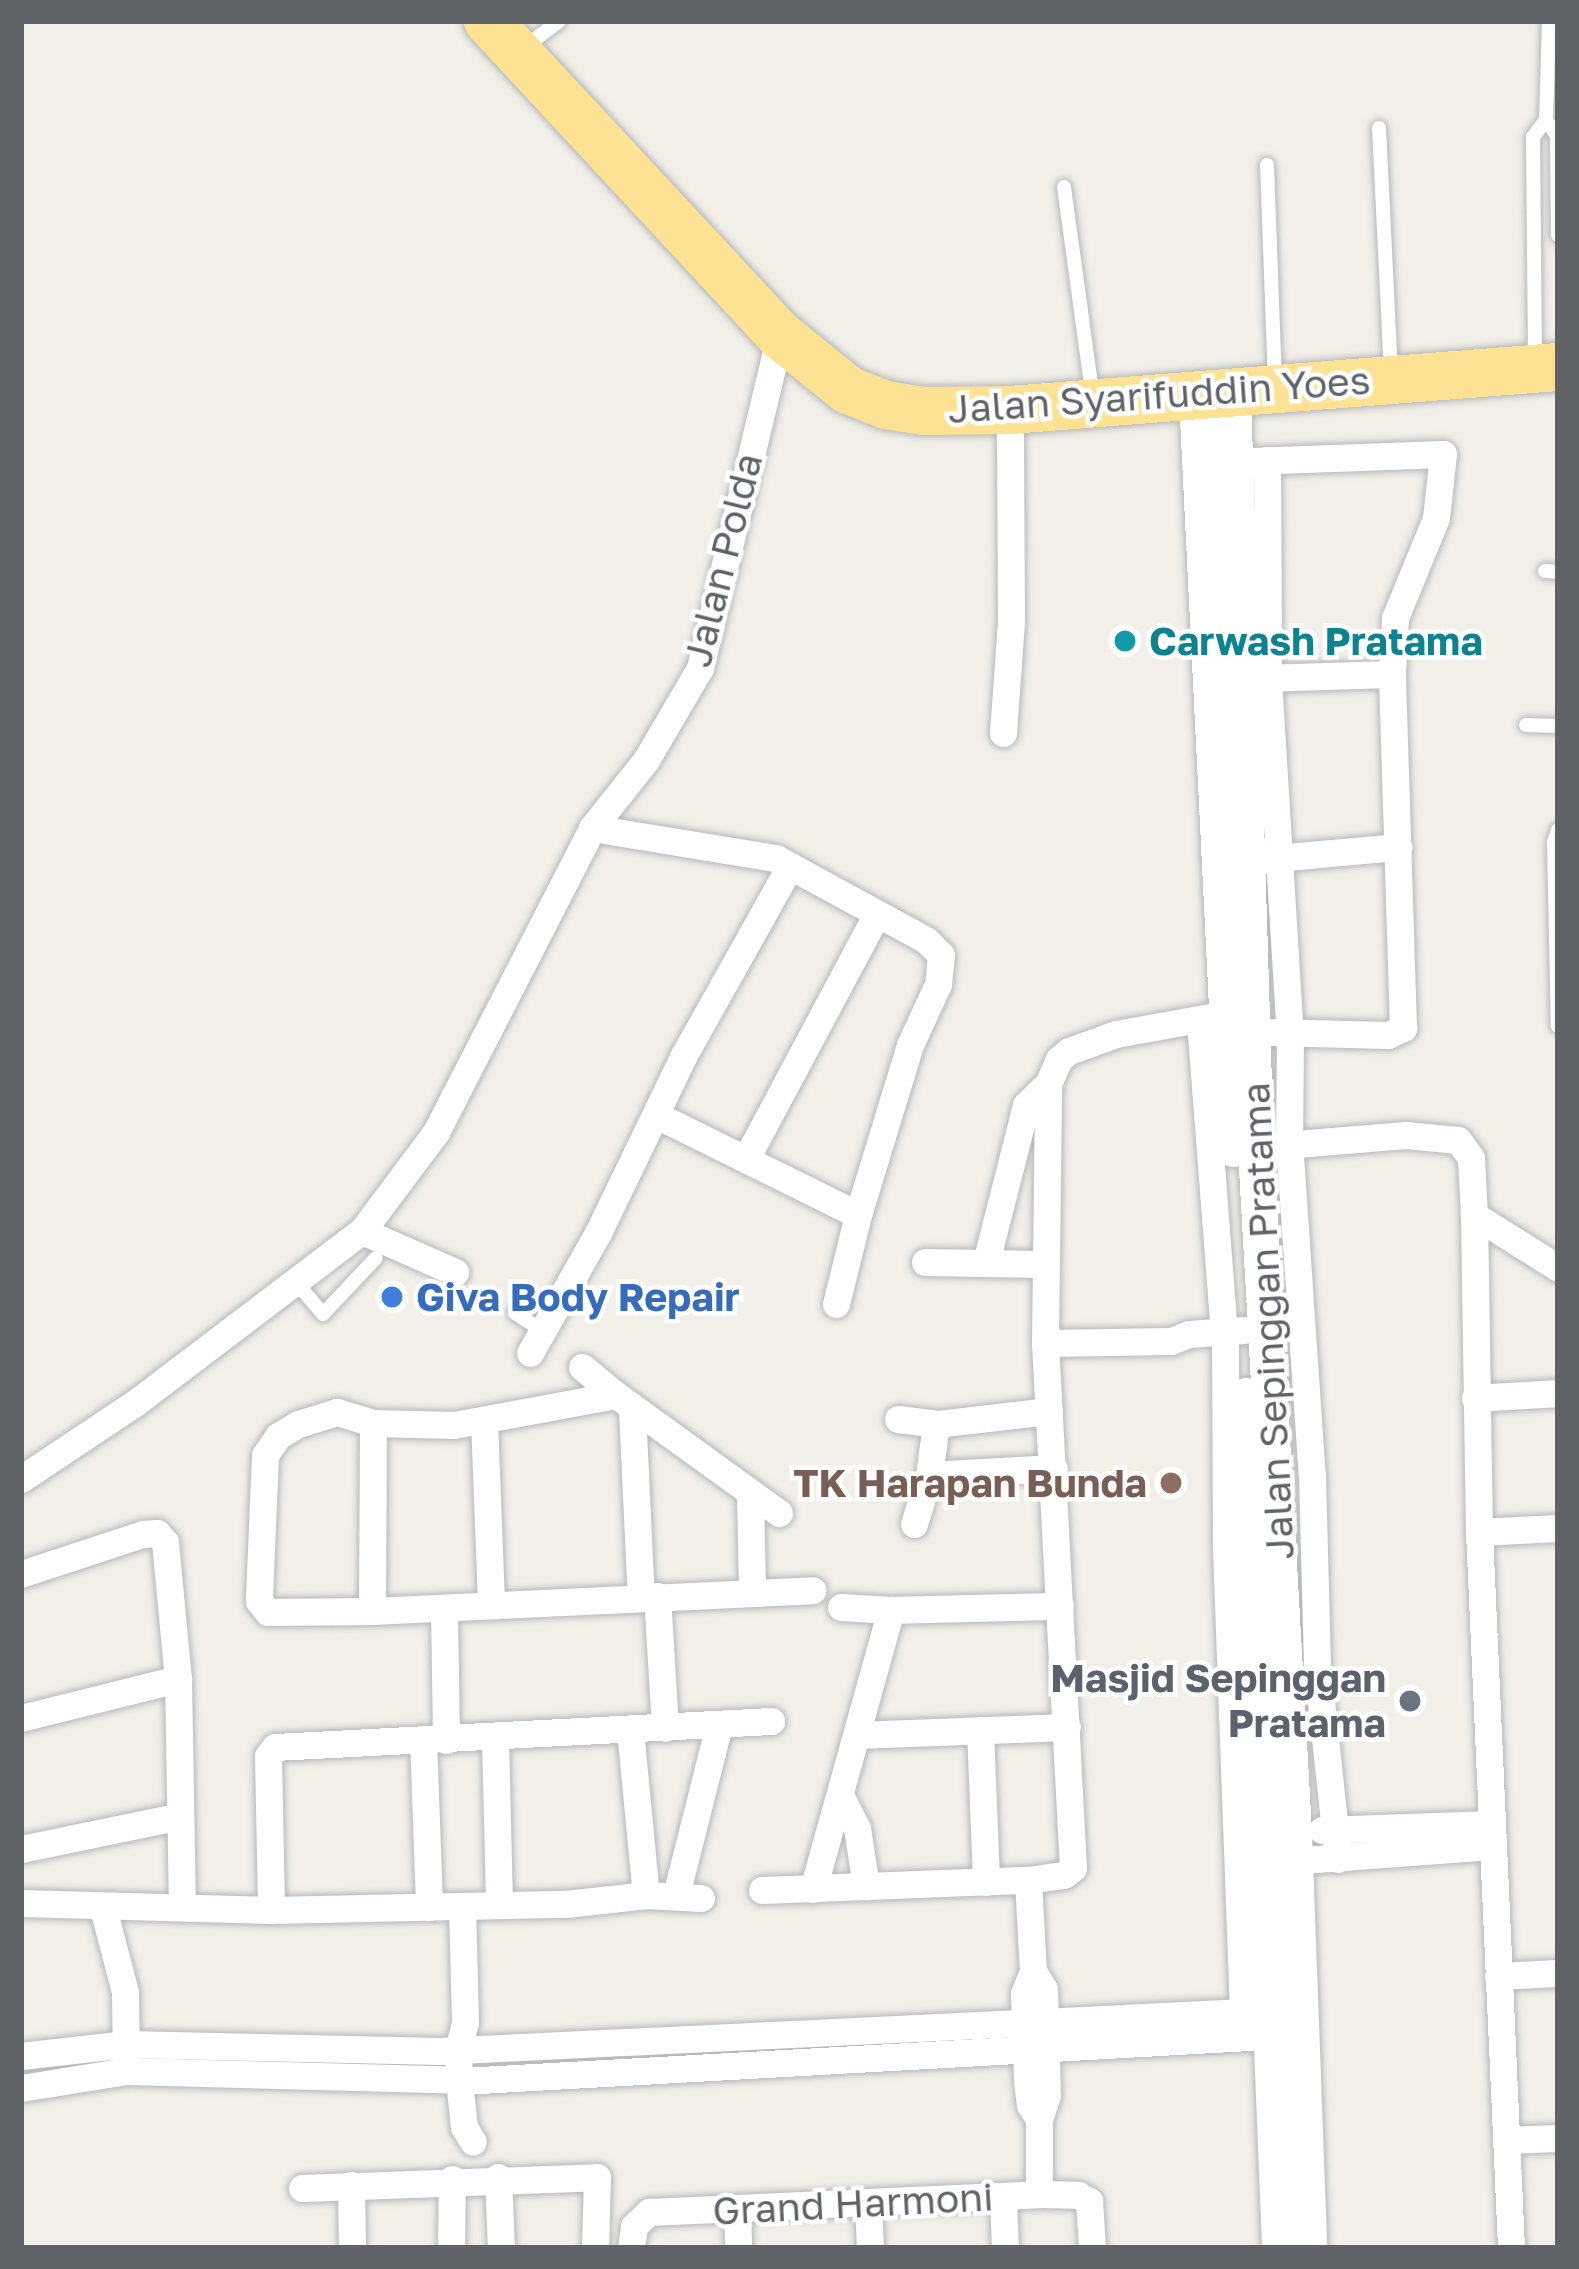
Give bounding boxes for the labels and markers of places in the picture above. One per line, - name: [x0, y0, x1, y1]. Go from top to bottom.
- place label: Carwash Pratama: [1149, 618, 1483, 664]
- marker: Carwash Pratama: [1112, 628, 1138, 654]
- place label: Giva Body Repair: [416, 1274, 740, 1320]
- marker: Giva Body Repair: [379, 1284, 405, 1310]
- place label: TK Harapan Bunda: [793, 1460, 1147, 1506]
- marker: TK Harapan Bunda: [1158, 1470, 1184, 1496]
- place label: Masjid Sepinggan Pratama: [1050, 1656, 1386, 1747]
- marker: Masjid Sepinggan Pratama: [1397, 1688, 1423, 1714]

